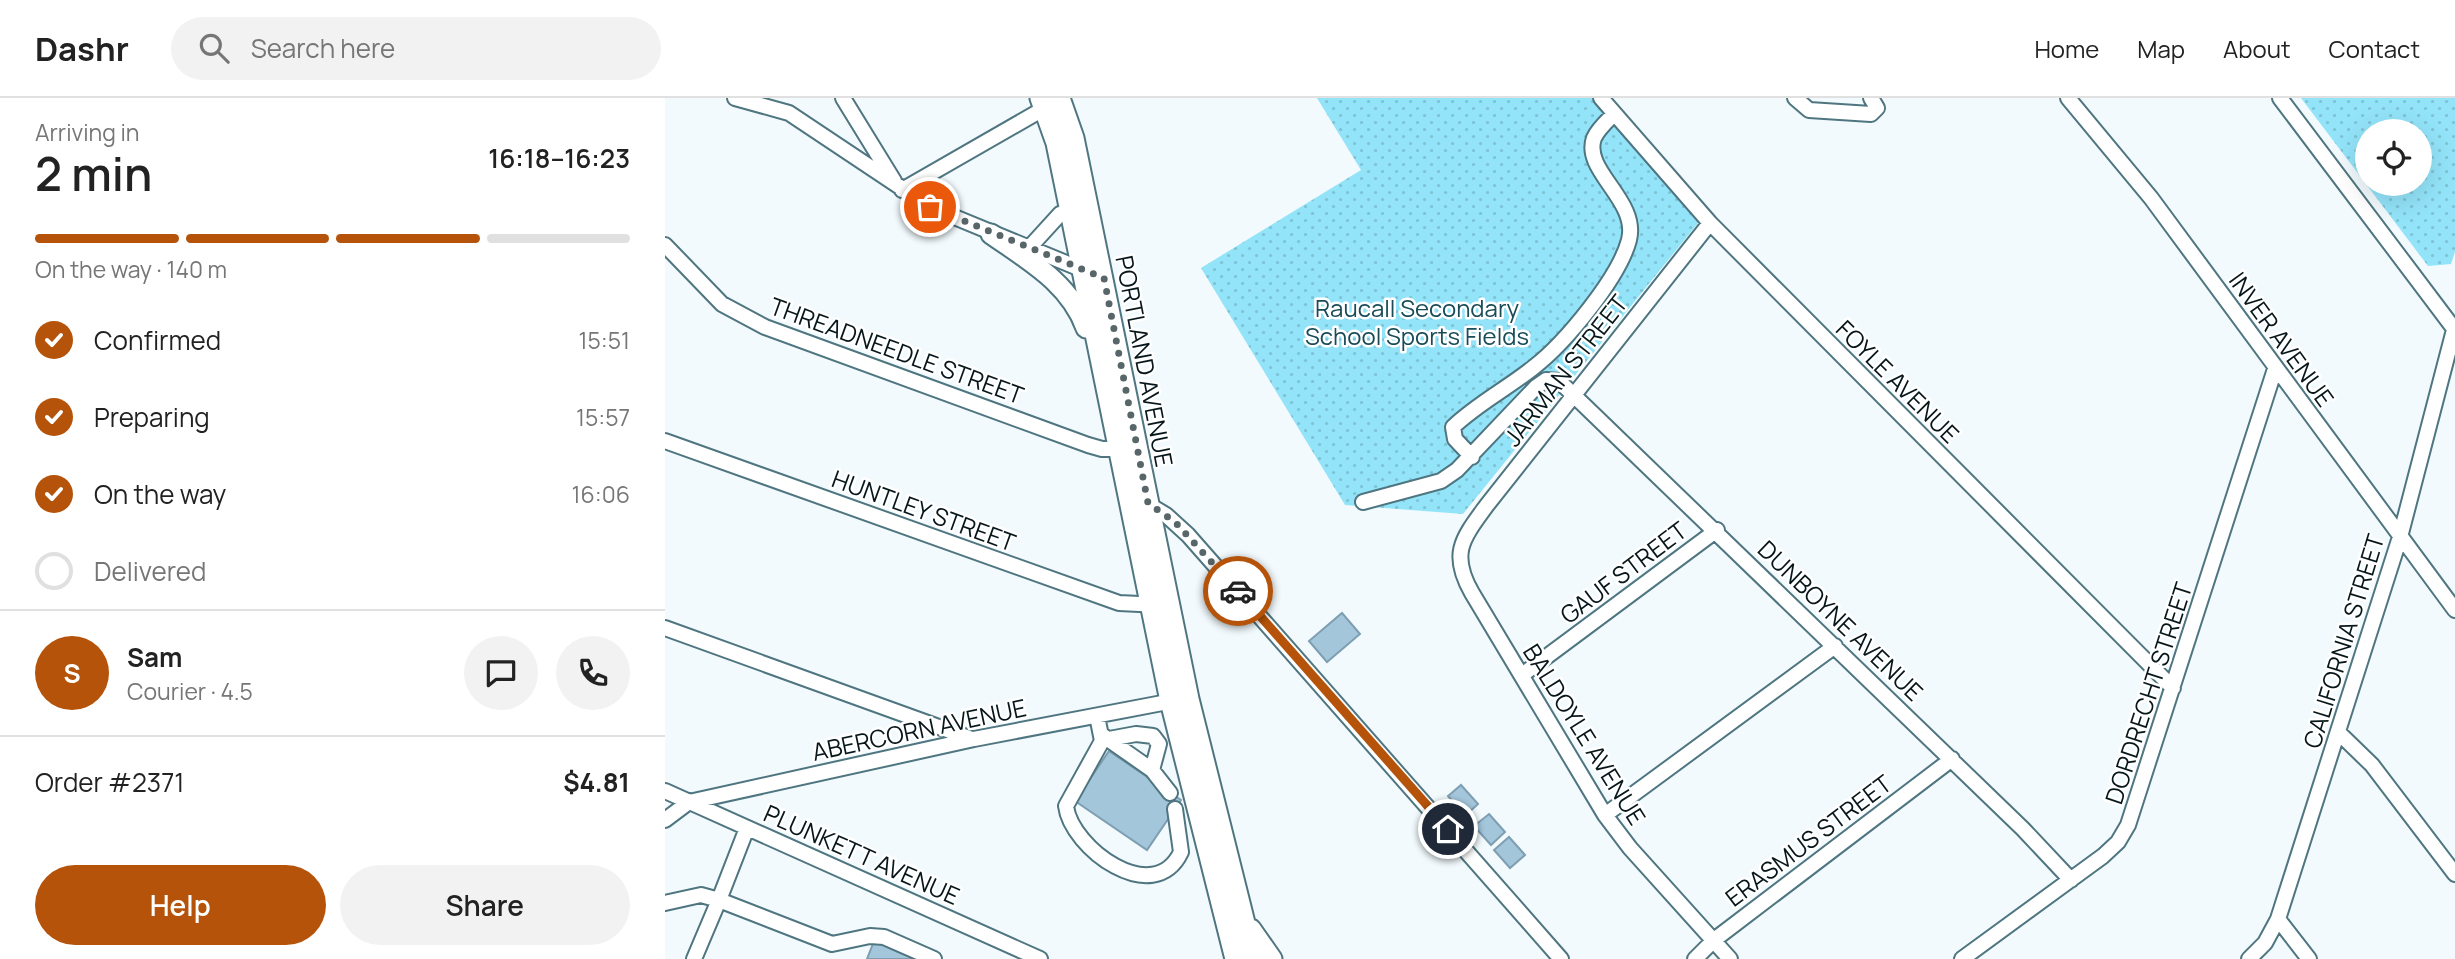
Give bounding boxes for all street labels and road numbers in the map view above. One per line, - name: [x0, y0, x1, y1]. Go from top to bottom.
- street label: PORTLAND AVENUE: [1108, 252, 1182, 470]
- street label: INVER AVENUE: [2222, 265, 2342, 413]
- street label: JARMAN STREET: [1496, 287, 1635, 452]
- street label: THREADNEEDLE STREET: [766, 289, 1029, 411]
- street label: FOYLE AVENUE: [1829, 312, 1967, 450]
- street label: HUNTLEY STREET: [828, 461, 1021, 559]
- street label: GAUF STREET: [1553, 513, 1694, 631]
- street label: CALIFORNIA STREET: [2295, 529, 2391, 752]
- street label: DUNBOYNE AVENUE: [1751, 533, 1931, 707]
- street label: DORDRECHT STREET: [2097, 577, 2200, 808]
- street label: BALDOYLE AVENUE: [1516, 637, 1654, 831]
- street label: ABERCORN AVENUE: [809, 690, 1029, 768]
- street label: ERASMUS STREET: [1718, 766, 1898, 913]
- street label: PLUNKETT AVENUE: [759, 796, 965, 912]

